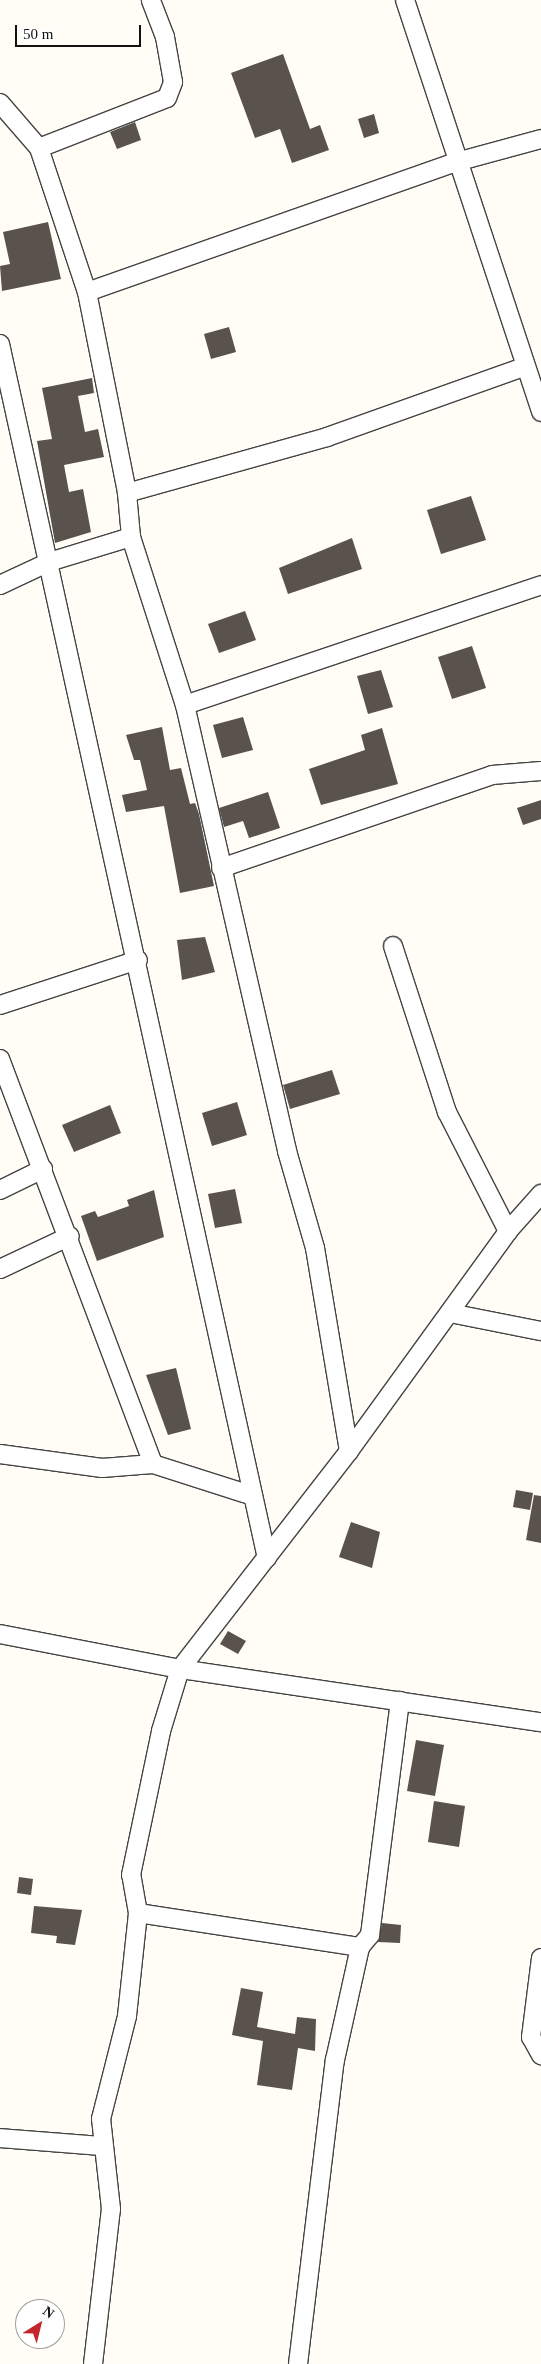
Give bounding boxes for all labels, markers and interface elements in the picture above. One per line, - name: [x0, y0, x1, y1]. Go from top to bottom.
- scale bar: [18, 15, 144, 47]
- text: 50 m: [23, 26, 53, 42]
- north arrow: [15, 2299, 65, 2349]
- text: N: [40, 2303, 57, 2321]

